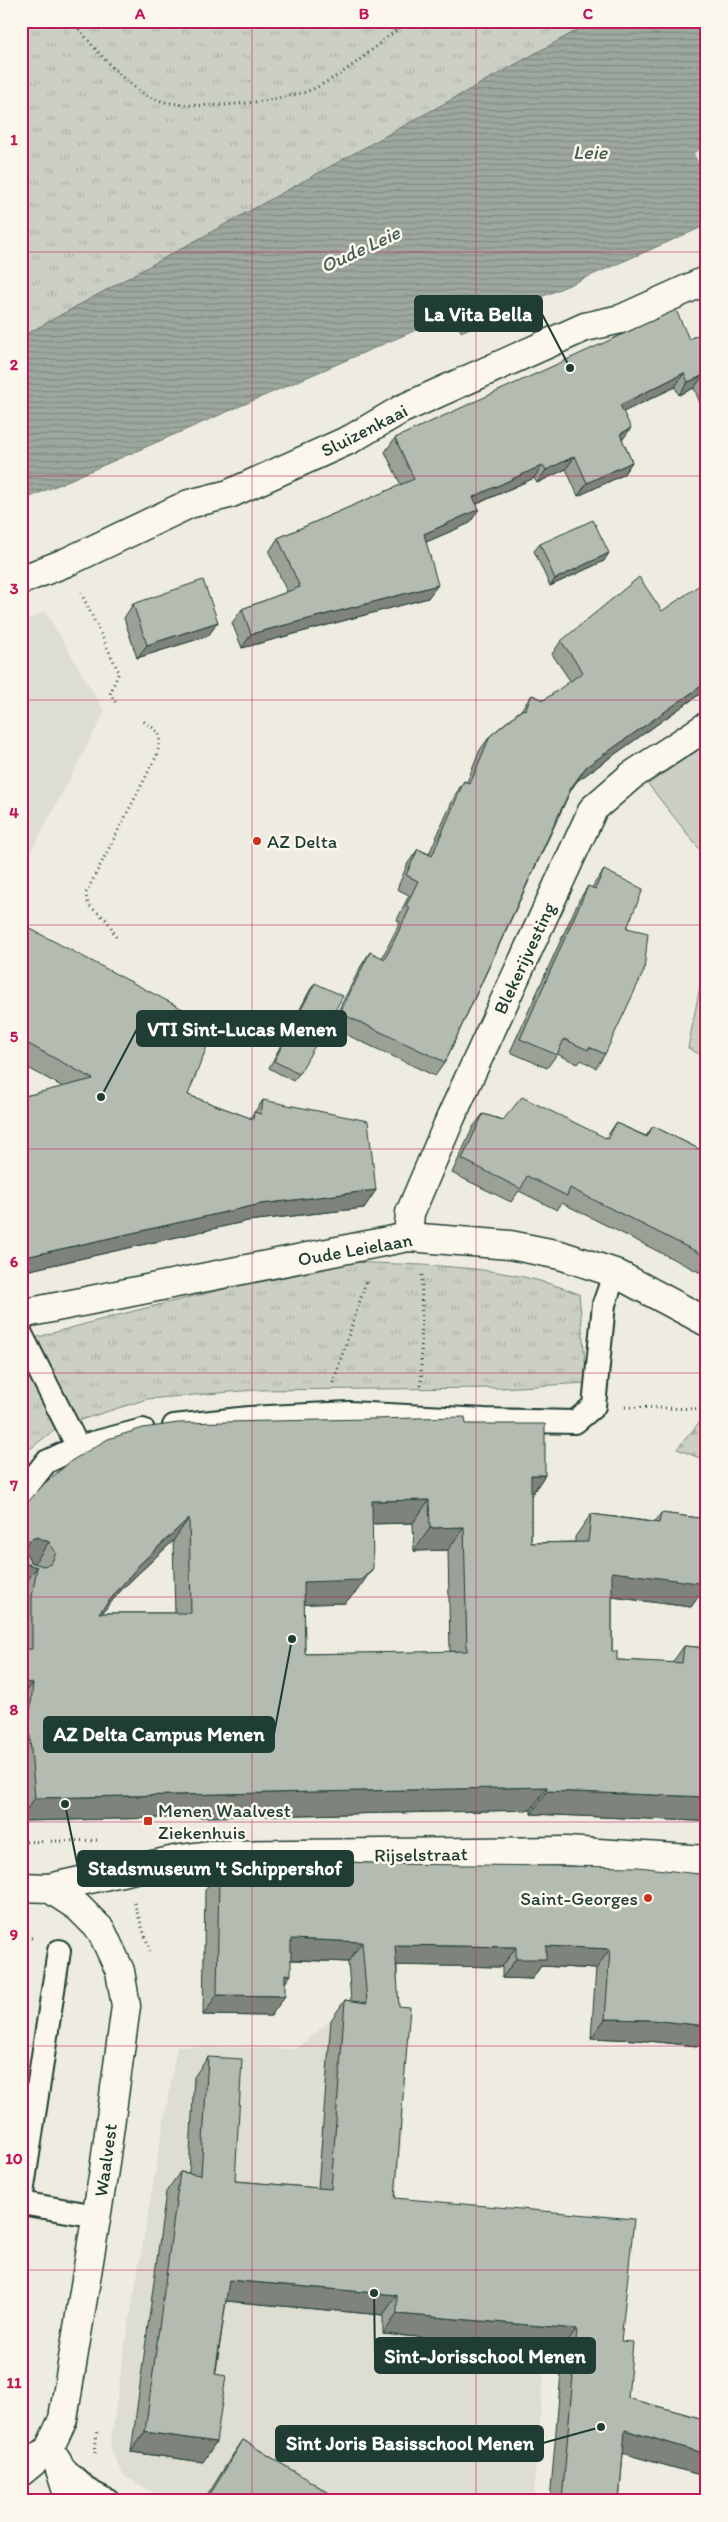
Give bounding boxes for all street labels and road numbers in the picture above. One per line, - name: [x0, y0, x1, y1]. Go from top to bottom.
- street label: Sluizenkaai: [317, 399, 411, 462]
- street label: Blekerijvesting: [489, 898, 561, 1018]
- street label: Oude Leielaan: [296, 1228, 414, 1271]
- street label: Rijselstraat: [374, 1842, 468, 1867]
- street label: Waalvest: [89, 2122, 122, 2198]

